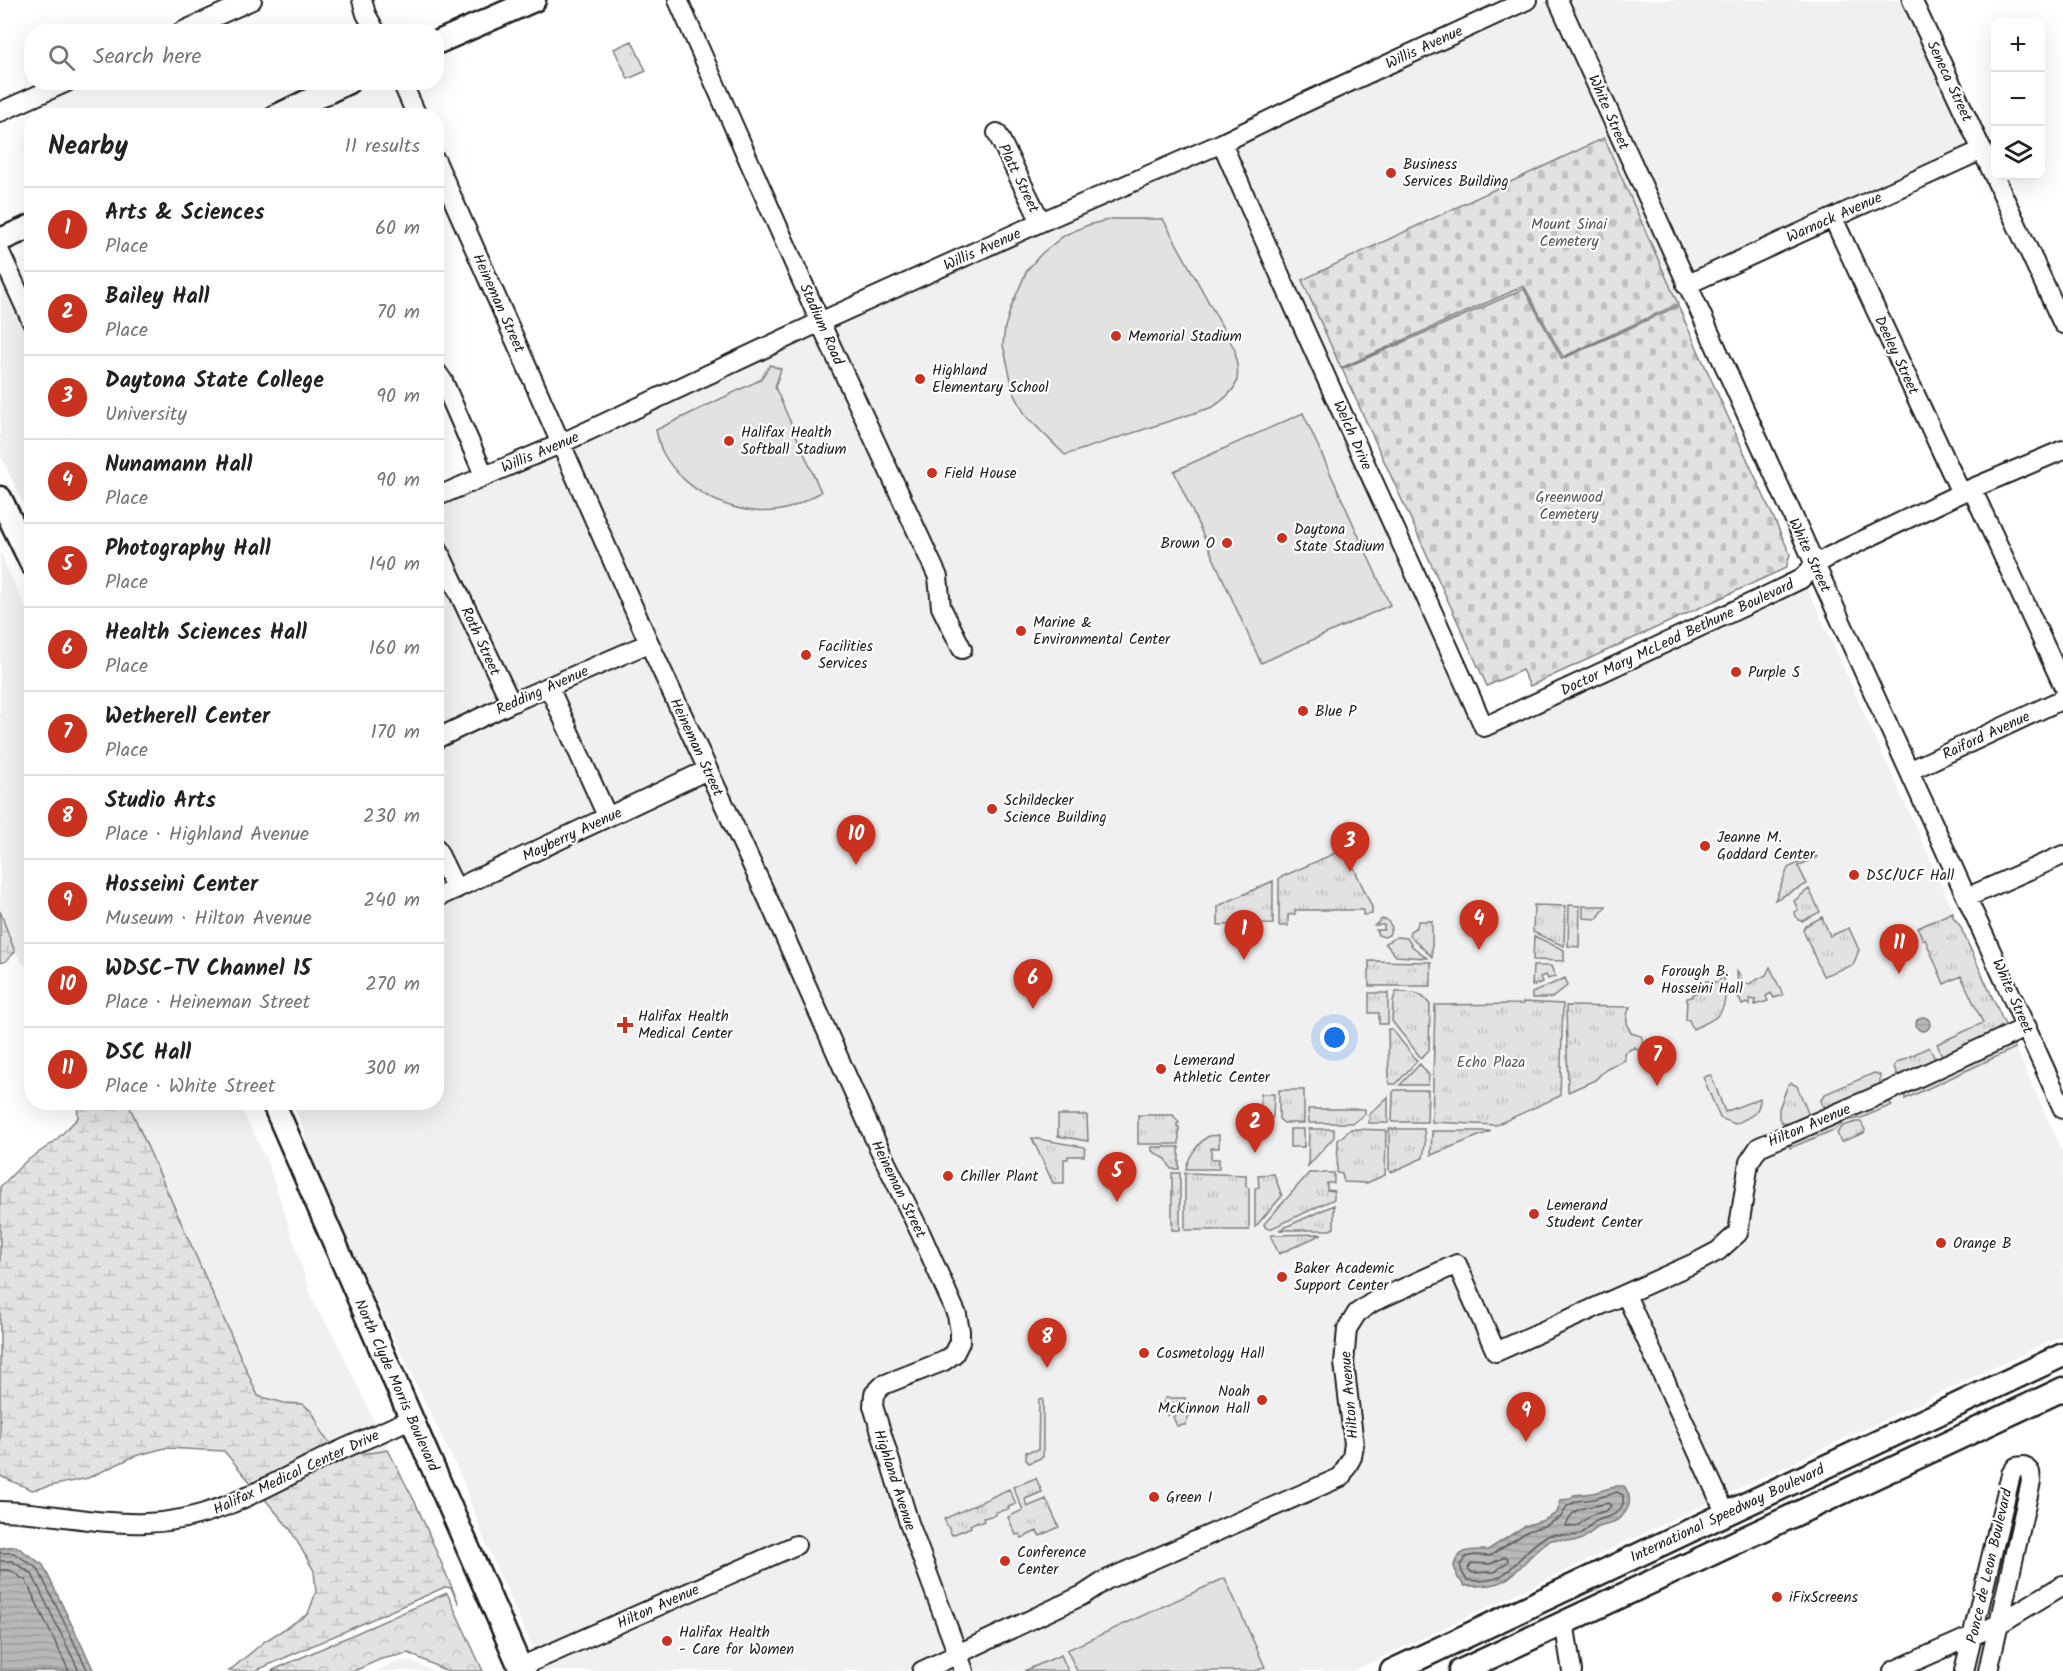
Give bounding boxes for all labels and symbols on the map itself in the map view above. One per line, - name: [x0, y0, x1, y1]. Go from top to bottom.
- street label: Willis Avenue: [1382, 19, 1467, 76]
- street label: Seneca Street: [1920, 37, 1978, 126]
- street label: White Street: [1581, 71, 1635, 154]
- street label: Platt Street: [991, 140, 1045, 217]
- place label: Business Services Building: [1403, 153, 1509, 194]
- marker: Business Services Building: [1384, 166, 1398, 180]
- street label: Warnock Avenue: [1783, 186, 1886, 250]
- park label: Mount Sinai Cemetery: [1531, 213, 1608, 254]
- street label: Willis Avenue: [940, 222, 1025, 278]
- street label: Heineman Street: [466, 250, 531, 357]
- street label: Stadium Road: [792, 280, 850, 370]
- street label: Deeley Street: [1867, 312, 1925, 399]
- place label: Memorial Stadium: [1128, 325, 1242, 349]
- marker: Memorial Stadium: [1109, 329, 1123, 343]
- place label: Highland Elementary School: [932, 359, 1049, 400]
- marker: Highland Elementary School: [913, 372, 927, 386]
- street label: Welch Drive: [1326, 397, 1378, 474]
- place label: Halifax Health Softball Stadium: [741, 421, 847, 462]
- street label: Willis Avenue: [498, 426, 583, 480]
- marker: Halifax Health Softball Stadium: [722, 434, 736, 448]
- place label: Field House: [944, 462, 1017, 486]
- marker: Field House: [925, 466, 939, 480]
- park label: Greenwood Cemetery: [1536, 486, 1603, 527]
- street label: White Street: [1781, 514, 1837, 597]
- place label: Daytona State Stadium: [1294, 518, 1384, 559]
- marker: Daytona State Stadium: [1275, 531, 1289, 545]
- place label: Brown O: [1160, 532, 1215, 556]
- marker: Brown O: [1220, 536, 1234, 550]
- street label: Doctor Mary McLeod Bethune Boulevard: [1557, 573, 1799, 703]
- street label: Roth Street: [454, 603, 507, 680]
- place label: Marine & Environmental Center: [1033, 611, 1171, 652]
- marker: Marine & Environmental Center: [1014, 624, 1028, 638]
- place label: Facilities Services: [818, 635, 873, 676]
- marker: Facilities Services: [799, 648, 813, 662]
- street label: Redding Avenue: [492, 660, 593, 722]
- place label: Purple S: [1748, 661, 1800, 685]
- marker: Purple S: [1729, 665, 1743, 679]
- street label: Heineman Street: [663, 694, 729, 801]
- place label: Blue P: [1315, 700, 1357, 724]
- marker: Blue P: [1296, 704, 1310, 718]
- street label: Raiford Avenue: [1939, 705, 2035, 767]
- place label: Schildecker Science Building: [1004, 789, 1107, 830]
- street label: Mayberry Avenue: [519, 801, 627, 869]
- marker: Schildecker Science Building: [985, 802, 999, 816]
- pin: 10: [836, 816, 876, 865]
- pin: 3: [1330, 822, 1370, 872]
- place label: Jeanne M. Goddard Center: [1717, 826, 1816, 867]
- marker: Jeanne M. Goddard Center: [1698, 839, 1712, 853]
- place label: DSC/UCF Hall: [1866, 864, 1955, 888]
- marker: DSC/UCF Hall: [1847, 868, 1861, 882]
- pin: 4: [1460, 900, 1498, 950]
- pin: 1: [1224, 910, 1264, 960]
- pin: 11: [1880, 924, 1918, 974]
- street label: White Street: [1985, 955, 2039, 1038]
- pin: 6: [1014, 960, 1052, 1009]
- place label: Forough B. Hosseini Hall: [1661, 960, 1743, 1001]
- marker: Forough B. Hosseini Hall: [1642, 973, 1656, 987]
- place label: Halifax Health Medical Center: [638, 1005, 733, 1046]
- marker: Halifax Health Medical Center: [616, 1016, 634, 1034]
- your location: [1320, 1023, 1349, 1052]
- pin: 7: [1638, 1036, 1676, 1086]
- place label: Lemerand Athletic Center: [1173, 1049, 1271, 1090]
- park label: Echo Plaza: [1457, 1051, 1525, 1075]
- marker: Lemerand Athletic Center: [1154, 1062, 1168, 1076]
- street label: Hilton Avenue: [1764, 1098, 1855, 1154]
- pin: 2: [1236, 1104, 1274, 1153]
- street label: Heineman Street: [864, 1136, 932, 1243]
- pin: 5: [1098, 1152, 1136, 1202]
- place label: Chiller Plant: [960, 1165, 1039, 1189]
- marker: Chiller Plant: [941, 1169, 955, 1183]
- place label: Lemerand Student Center: [1546, 1194, 1643, 1235]
- marker: Lemerand Student Center: [1527, 1207, 1541, 1221]
- place label: Orange B: [1953, 1232, 2012, 1256]
- marker: Orange B: [1934, 1236, 1948, 1250]
- place label: Baker Academic Support Center: [1294, 1257, 1395, 1298]
- marker: Baker Academic Support Center: [1275, 1270, 1289, 1284]
- street label: North Clyde Morris Boulevard: [347, 1296, 445, 1476]
- pin: 8: [1028, 1318, 1066, 1368]
- place label: Cosmetology Hall: [1156, 1342, 1265, 1366]
- marker: Cosmetology Hall: [1137, 1346, 1151, 1360]
- street label: Hilton Avenue: [1334, 1350, 1366, 1440]
- place label: Noah McKinnon Hall: [1158, 1380, 1250, 1421]
- pin: 9: [1506, 1392, 1546, 1442]
- marker: Noah McKinnon Hall: [1255, 1393, 1269, 1407]
- street label: Halifax Medical Center Drive: [209, 1424, 384, 1522]
- street label: Highland Avenue: [866, 1427, 922, 1534]
- street label: International Speedway Boulevard: [1626, 1458, 1829, 1570]
- place label: Green I: [1166, 1486, 1213, 1510]
- street label: Ponce de Leon Boulevard: [1960, 1486, 2020, 1646]
- marker: Green I: [1147, 1490, 1161, 1504]
- place label: Conference Center: [1017, 1541, 1087, 1582]
- marker: Conference Center: [998, 1554, 1012, 1568]
- street label: Hilton Avenue: [613, 1578, 704, 1636]
- place label: iFixScreens: [1789, 1586, 1858, 1610]
- marker: iFixScreens: [1770, 1590, 1784, 1604]
- place label: Halifax Health - Care for Women: [679, 1621, 794, 1662]
- marker: Halifax Health - Care for Women: [660, 1634, 674, 1648]

